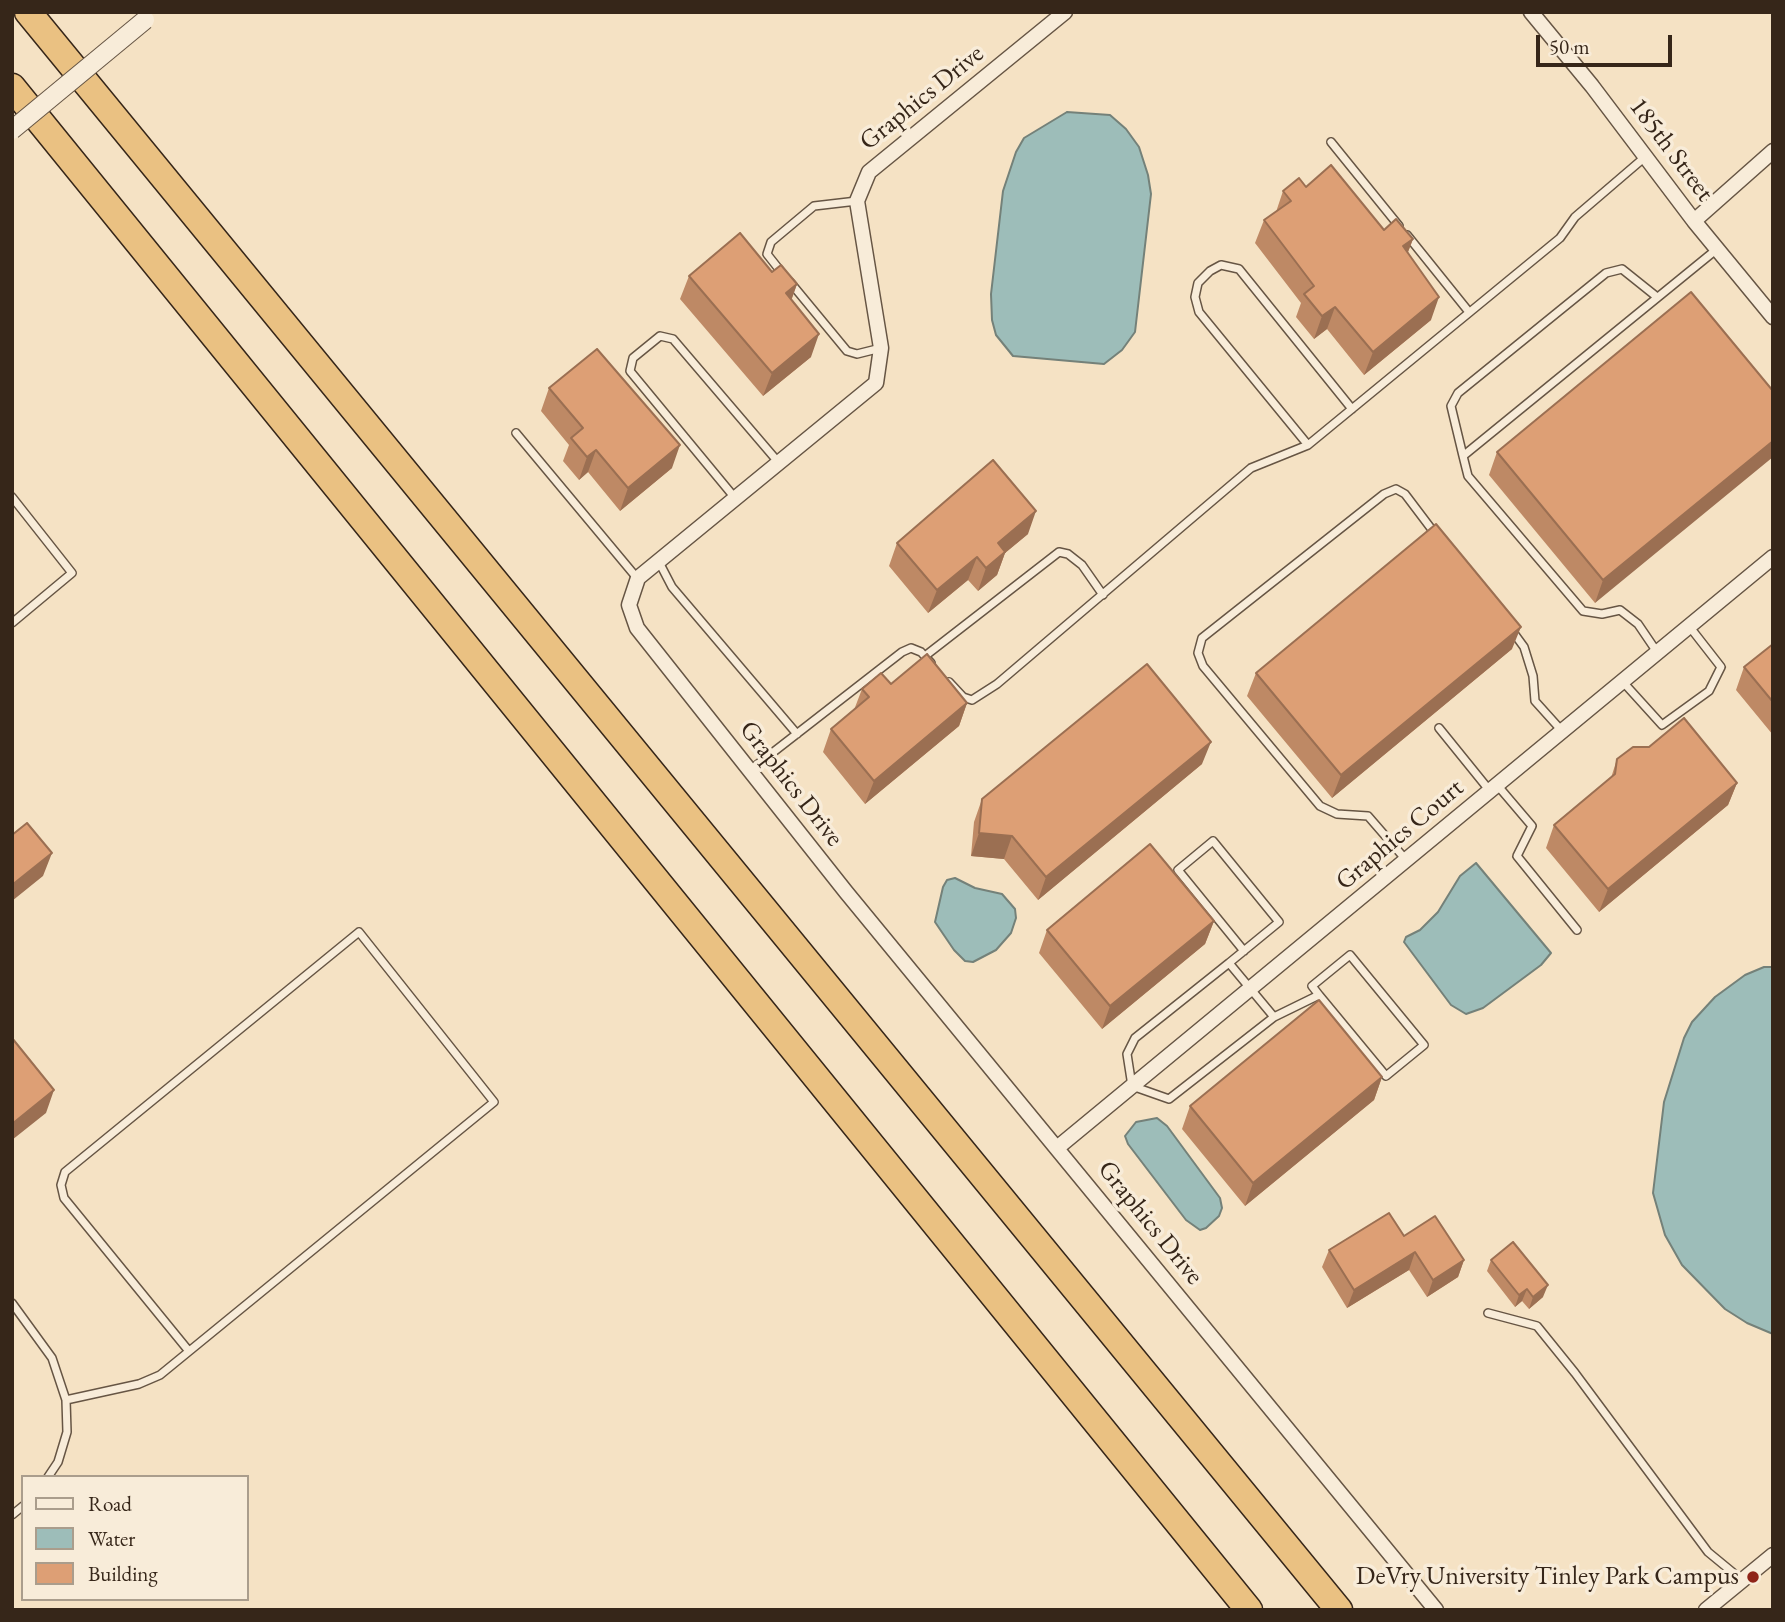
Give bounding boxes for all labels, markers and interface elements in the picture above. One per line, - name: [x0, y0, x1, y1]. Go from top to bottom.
- scale bar: [1540, 21, 1676, 65]
- text: 50 m: [1549, 33, 1590, 60]
- street label: Graphics Drive: [854, 38, 990, 158]
- street label: 185th Street: [1622, 92, 1720, 208]
- street label: Graphics Drive: [732, 715, 850, 853]
- street label: Graphics Court: [1330, 773, 1470, 897]
- street label: Graphics Drive: [1090, 1155, 1210, 1291]
- legend: [21, 1475, 248, 1601]
- text: Road: [88, 1490, 132, 1517]
- text: Water: [88, 1525, 135, 1552]
- text: Building: [88, 1560, 158, 1587]
- place label: DeVry University Tinley Park Campus: [1356, 1561, 1739, 1593]
- marker: DeVry University Tinley Park Campus: [1745, 1569, 1761, 1585]

